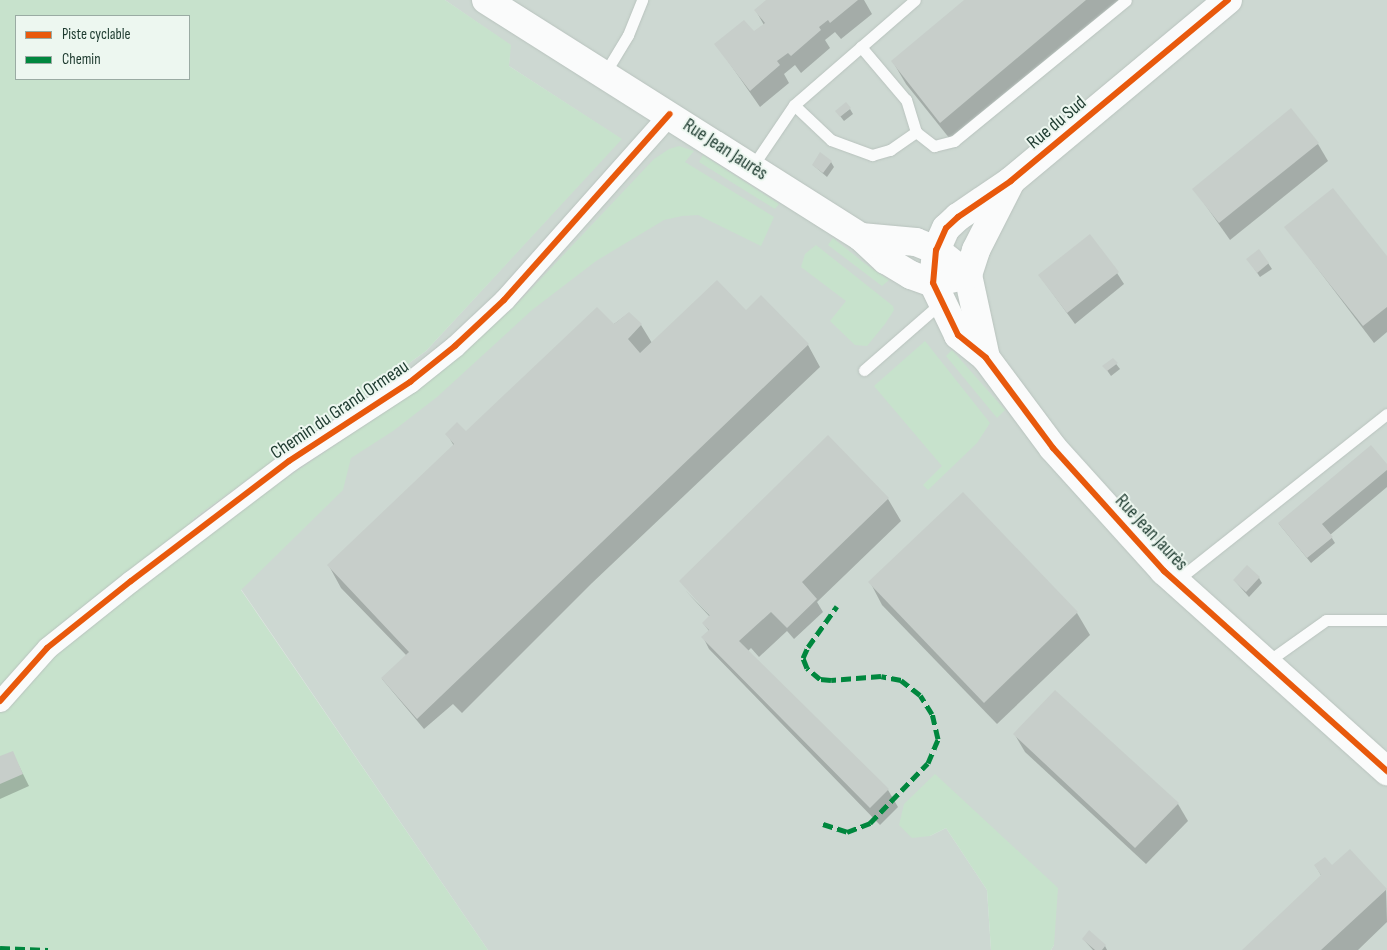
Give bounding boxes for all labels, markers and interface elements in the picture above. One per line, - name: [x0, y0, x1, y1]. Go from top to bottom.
- legend: [15, 15, 190, 80]
- text: Piste cyclable: [62, 25, 131, 44]
- text: Chemin: [62, 50, 101, 69]
- street label: Rue du Sud: [1023, 92, 1091, 154]
- street label: Rue Jean Jaurès: [678, 114, 772, 186]
- street label: Chemin du Grand Ormeau: [267, 355, 413, 465]
- street label: Rue Jean Jaurès: [1110, 490, 1192, 576]

